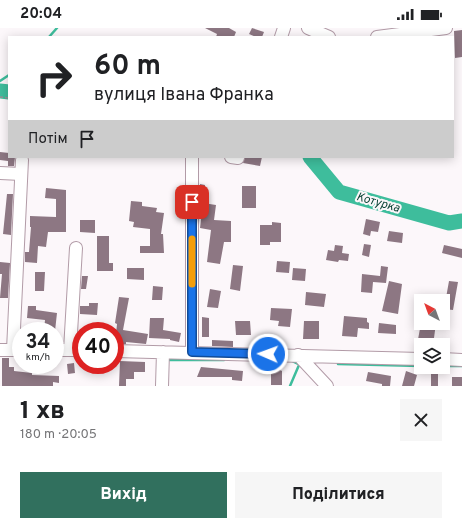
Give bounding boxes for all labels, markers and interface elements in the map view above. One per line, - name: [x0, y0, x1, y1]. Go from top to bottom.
- text: 20:04: [20, 5, 62, 24]
- text: 60 m: [94, 49, 161, 85]
- icon: right: [28, 52, 80, 104]
- text: вулиця Івана Франка: [94, 84, 274, 107]
- icon: arrive: [76, 128, 98, 150]
- text: Потім: [28, 130, 68, 149]
- pin: [175, 185, 209, 219]
- water label: Котурка: [354, 189, 402, 217]
- icon: arrive: [181, 191, 203, 213]
- north arrow: [414, 294, 450, 330]
- map controls: [414, 294, 450, 374]
- speed limit sign: 40: [72, 322, 124, 374]
- text: 34: [26, 330, 50, 356]
- position arrow: [247, 333, 289, 375]
- button: layers: [414, 338, 450, 374]
- text: km/h: [26, 351, 50, 364]
- text: 1 хв: [20, 397, 65, 427]
- button: close: [400, 399, 442, 441]
- text: 180 m · 20:05: [20, 427, 97, 443]
- button: Вихід: [20, 472, 227, 518]
- button: Поділитися: [235, 472, 442, 518]

